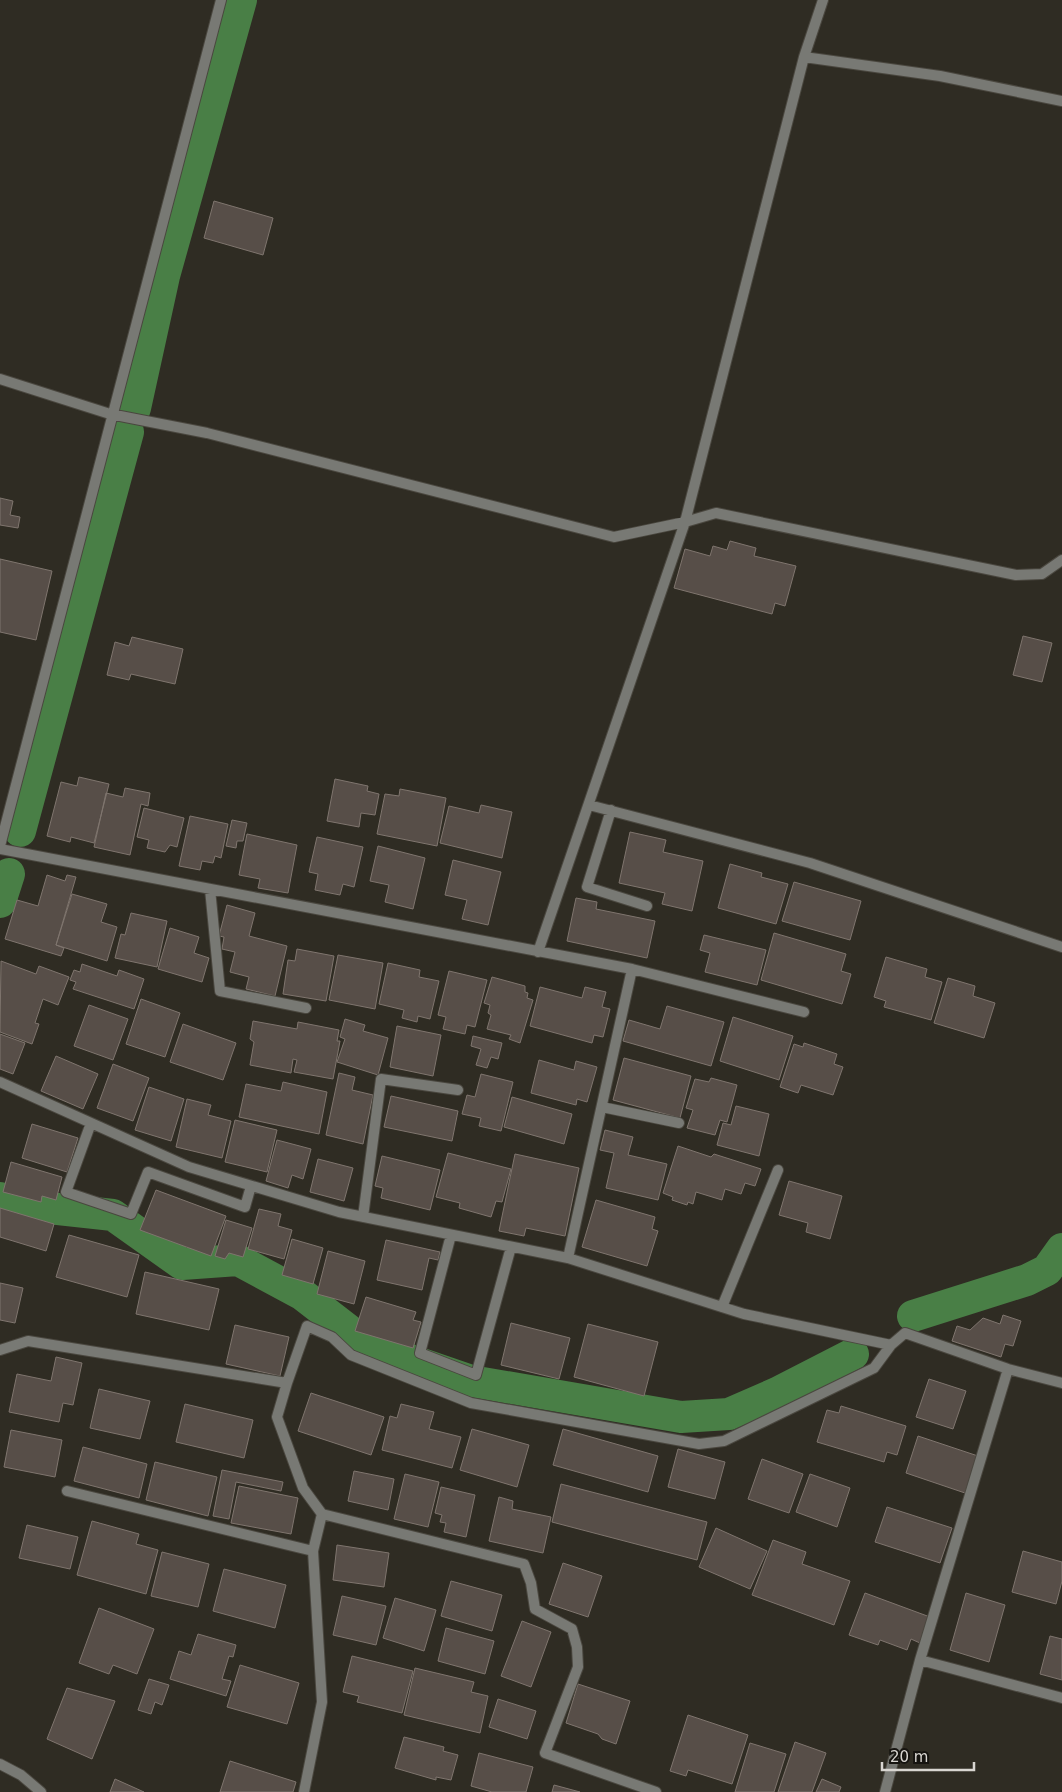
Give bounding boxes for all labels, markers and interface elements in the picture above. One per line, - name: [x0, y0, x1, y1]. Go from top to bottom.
- scale bar: [882, 1740, 974, 1772]
- text: 20 m: [890, 1748, 928, 1766]

